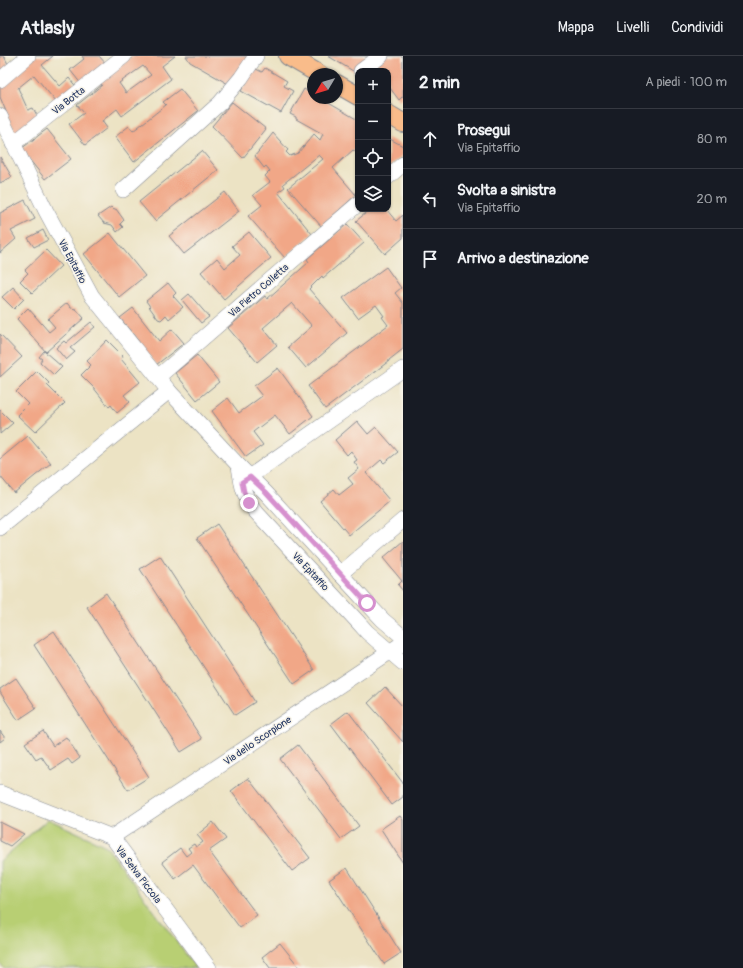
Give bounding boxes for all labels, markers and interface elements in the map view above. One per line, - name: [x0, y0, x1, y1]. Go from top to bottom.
- text: Atlasly: [20, 16, 74, 40]
- text: Mappa: [558, 19, 594, 36]
- text: Livelli: [616, 19, 649, 36]
- text: Condividi: [671, 19, 723, 36]
- north arrow: [307, 68, 343, 104]
- map controls: [355, 68, 391, 212]
- button: +: [355, 68, 391, 104]
- text: 2 min: [419, 72, 460, 93]
- text: A piedi · 100 m: [645, 74, 727, 90]
- street label: Via Botta: [50, 84, 88, 117]
- button: −: [355, 104, 391, 140]
- text: Prosegui: [457, 121, 510, 140]
- icon: ahead: [419, 128, 441, 150]
- text: 80 m: [697, 131, 727, 147]
- button: locate: [355, 140, 391, 176]
- text: Via Epitaffio: [457, 140, 520, 156]
- button: layers: [355, 176, 391, 212]
- text: Svolta a sinistra: [457, 181, 556, 200]
- icon: left: [419, 188, 441, 210]
- text: 20 m: [696, 191, 727, 207]
- text: Via Epitaffio: [457, 200, 520, 216]
- street label: Via Epitaffio: [55, 237, 89, 286]
- icon: arrive: [419, 248, 441, 270]
- text: Arrivo a destinazione: [457, 249, 589, 268]
- street label: Via Pietro Colletta: [226, 261, 291, 320]
- route end: [240, 494, 258, 512]
- street label: Via Epitaffio: [289, 550, 332, 594]
- route start: [358, 594, 376, 612]
- street label: Via dello Scorpione: [221, 714, 294, 768]
- street label: Via Selva Piccola: [113, 843, 164, 906]

